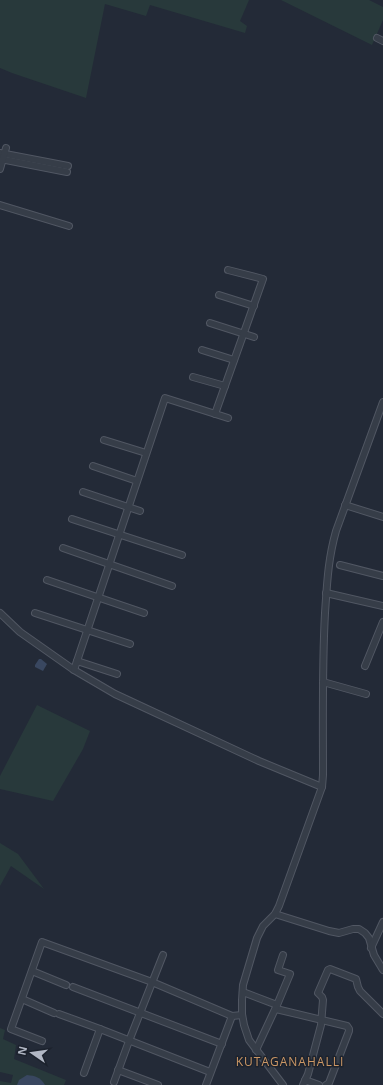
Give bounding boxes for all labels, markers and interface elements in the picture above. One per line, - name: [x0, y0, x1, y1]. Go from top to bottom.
- north arrow: [12, 1033, 52, 1073]
- text: N: [13, 1045, 30, 1057]
- district label: KUTAGANAHALLI: [236, 1053, 344, 1070]

